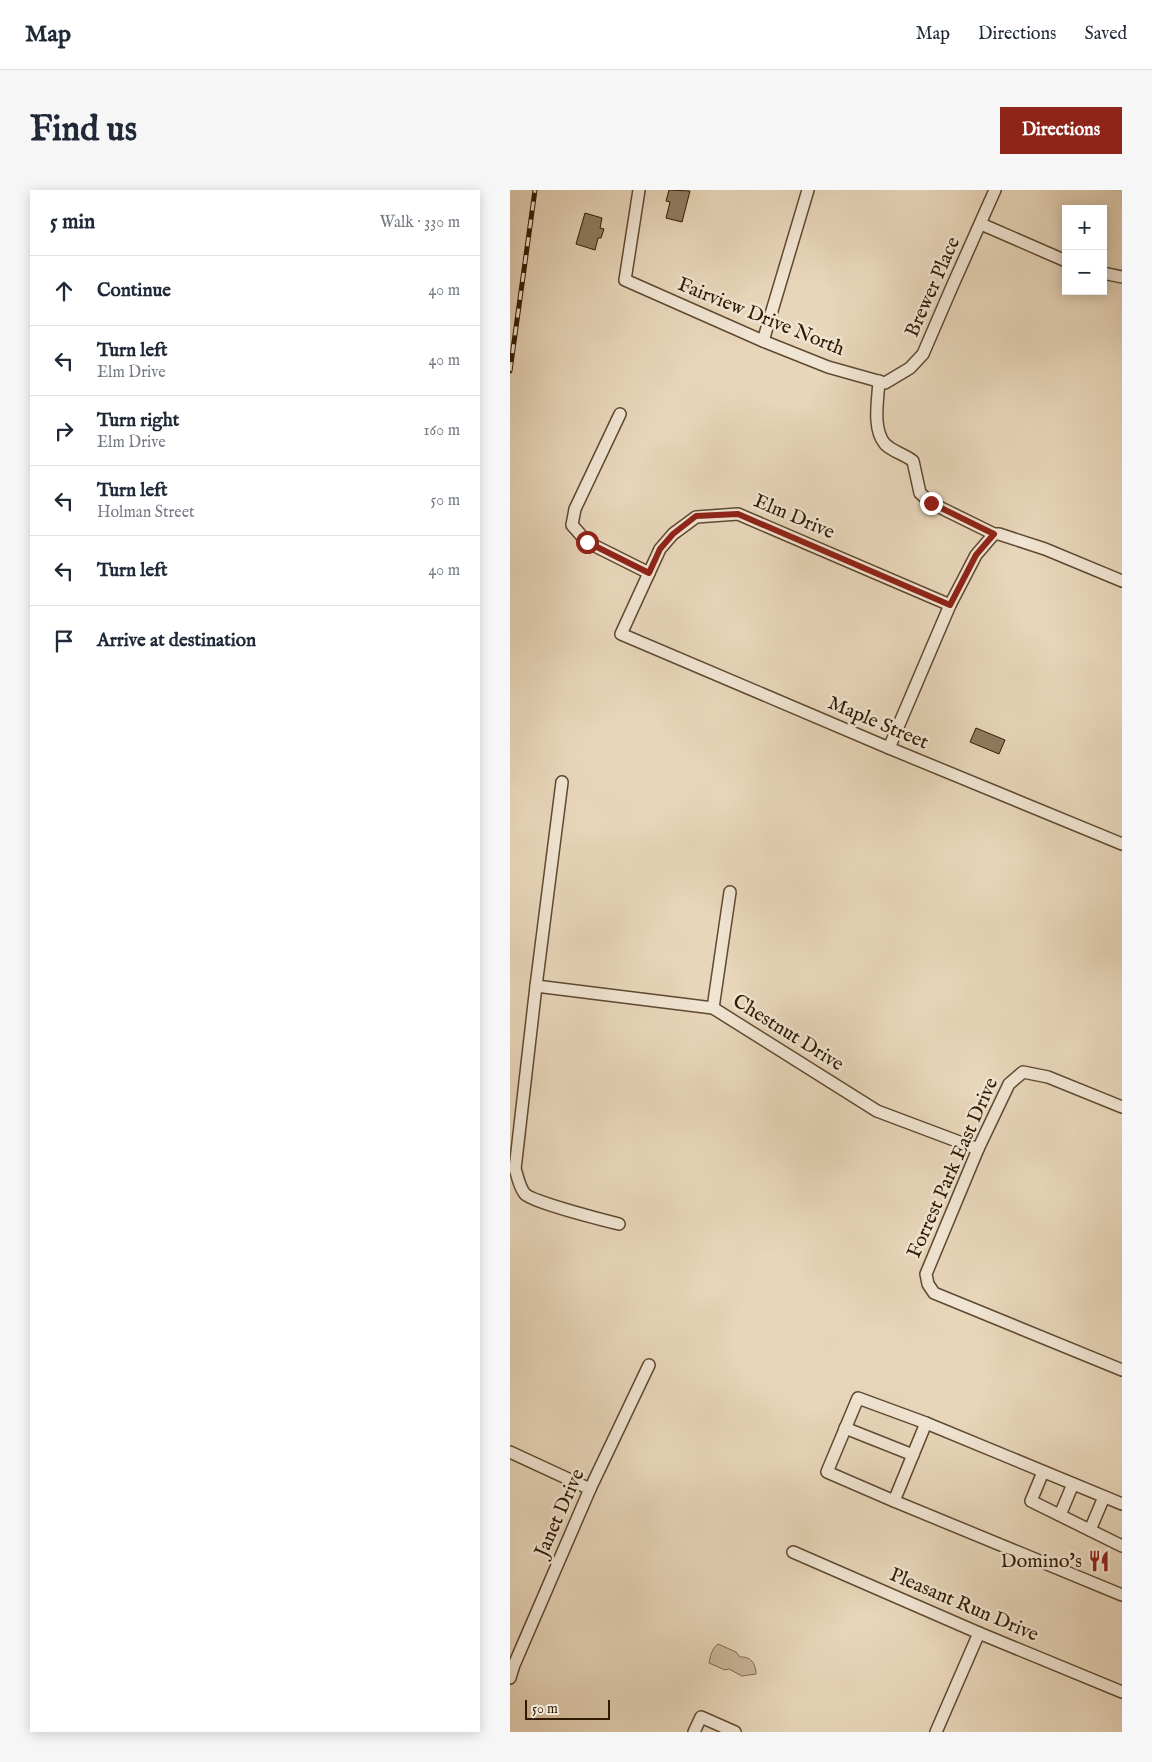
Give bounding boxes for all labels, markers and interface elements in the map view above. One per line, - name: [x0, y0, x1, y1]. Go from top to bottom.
- text: Map: [25, 19, 71, 50]
- text: Map: [916, 23, 950, 46]
- text: Directions: [978, 23, 1056, 46]
- text: Saved: [1084, 23, 1127, 46]
- button: Directions: [1000, 107, 1122, 154]
- text: Find us: [30, 108, 137, 153]
- map controls: [1062, 205, 1107, 295]
- button: +: [1062, 205, 1107, 250]
- text: 5 min: [50, 209, 95, 236]
- text: Walk · 330 m: [380, 213, 460, 233]
- street label: Brewer Place: [900, 233, 966, 341]
- button: −: [1062, 250, 1107, 295]
- street label: Fairview Drive North: [674, 272, 848, 362]
- icon: ahead: [50, 277, 78, 305]
- text: Continue: [97, 279, 171, 303]
- text: 40 m: [428, 281, 460, 301]
- text: Turn left: [97, 339, 168, 363]
- icon: left: [50, 347, 78, 375]
- text: 40 m: [428, 351, 460, 371]
- text: Elm Drive: [97, 363, 166, 383]
- text: Turn right: [97, 409, 179, 433]
- icon: right: [50, 417, 78, 445]
- text: 160 m: [424, 421, 460, 441]
- text: Elm Drive: [97, 433, 166, 453]
- text: Turn left: [97, 479, 168, 503]
- icon: left: [50, 487, 78, 515]
- street label: Elm Drive: [750, 489, 838, 545]
- text: 50 m: [431, 491, 460, 511]
- route end: [920, 492, 943, 515]
- text: Holman Street: [97, 503, 194, 523]
- route start: [576, 531, 599, 554]
- icon: left: [50, 557, 78, 585]
- text: Turn left: [97, 559, 168, 583]
- text: 40 m: [428, 561, 460, 581]
- icon: arrive: [50, 627, 78, 655]
- text: Arrive at destination: [97, 629, 256, 653]
- street label: Maple Street: [824, 691, 932, 755]
- street label: Chestnut Drive: [728, 989, 848, 1077]
- street label: Forrest Park East Drive: [902, 1074, 1004, 1262]
- street label: Janet Drive: [529, 1465, 591, 1563]
- restaurant icon: Domino's: [1086, 1548, 1112, 1574]
- place label: Domino's: [1001, 1549, 1082, 1574]
- street label: Pleasant Run Drive: [886, 1562, 1042, 1648]
- scale bar: [525, 1697, 610, 1720]
- text: 50 m: [532, 1700, 558, 1718]

